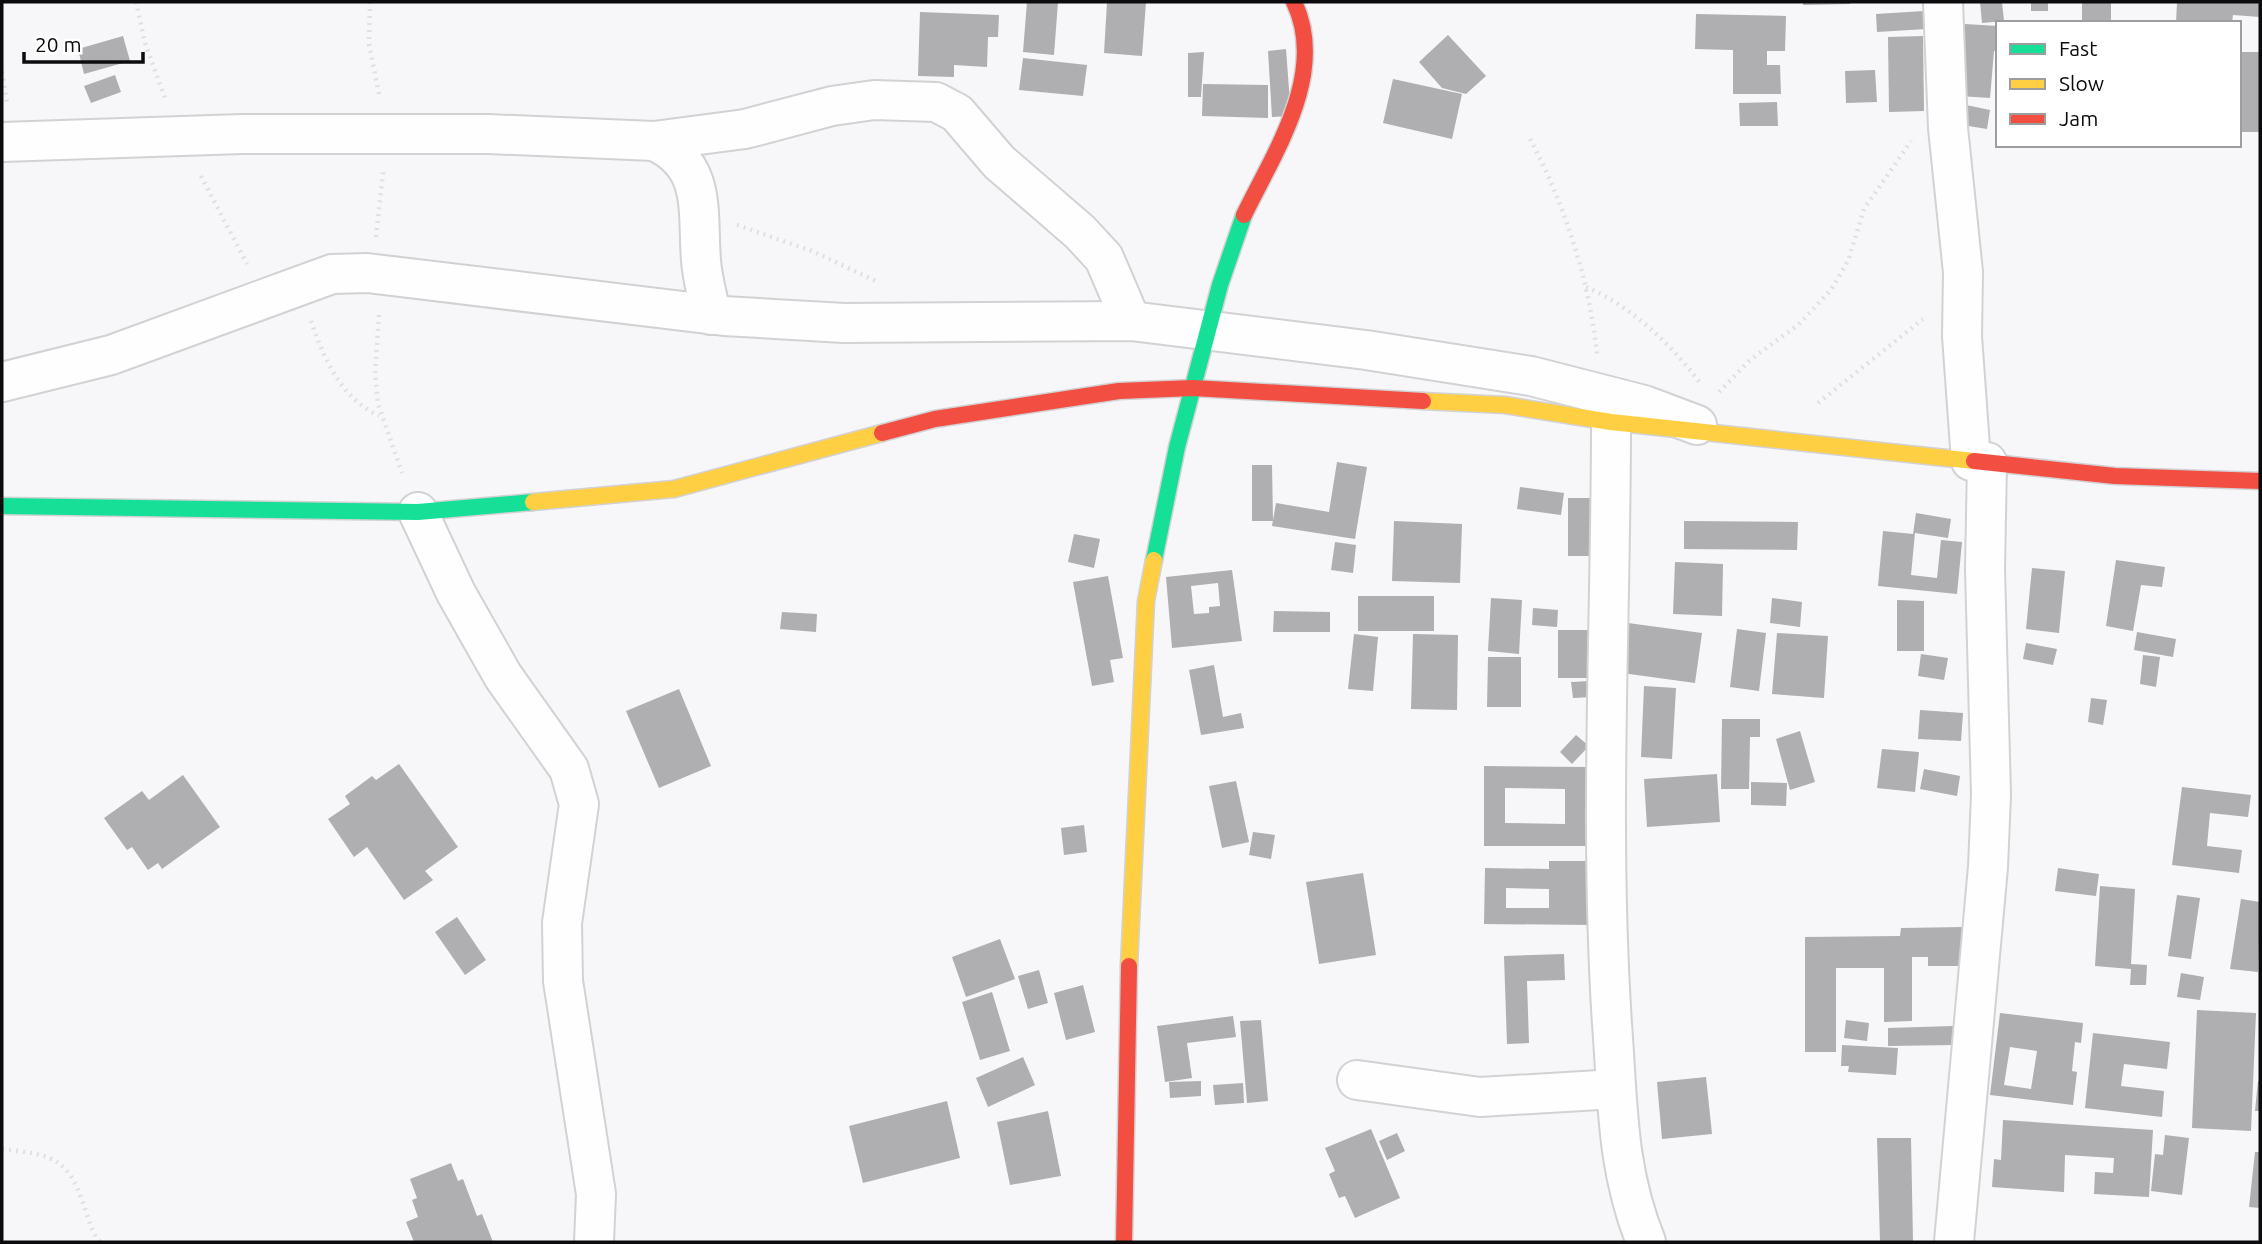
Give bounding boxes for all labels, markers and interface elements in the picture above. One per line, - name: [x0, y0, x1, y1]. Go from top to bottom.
- scale bar: [24, 21, 144, 65]
- legend: [1996, 21, 2241, 147]
- text: 20 m: [35, 32, 82, 56]
- text: Fast: [2059, 36, 2097, 60]
- text: Slow: [2059, 71, 2104, 95]
- text: Jam: [2059, 106, 2098, 130]

